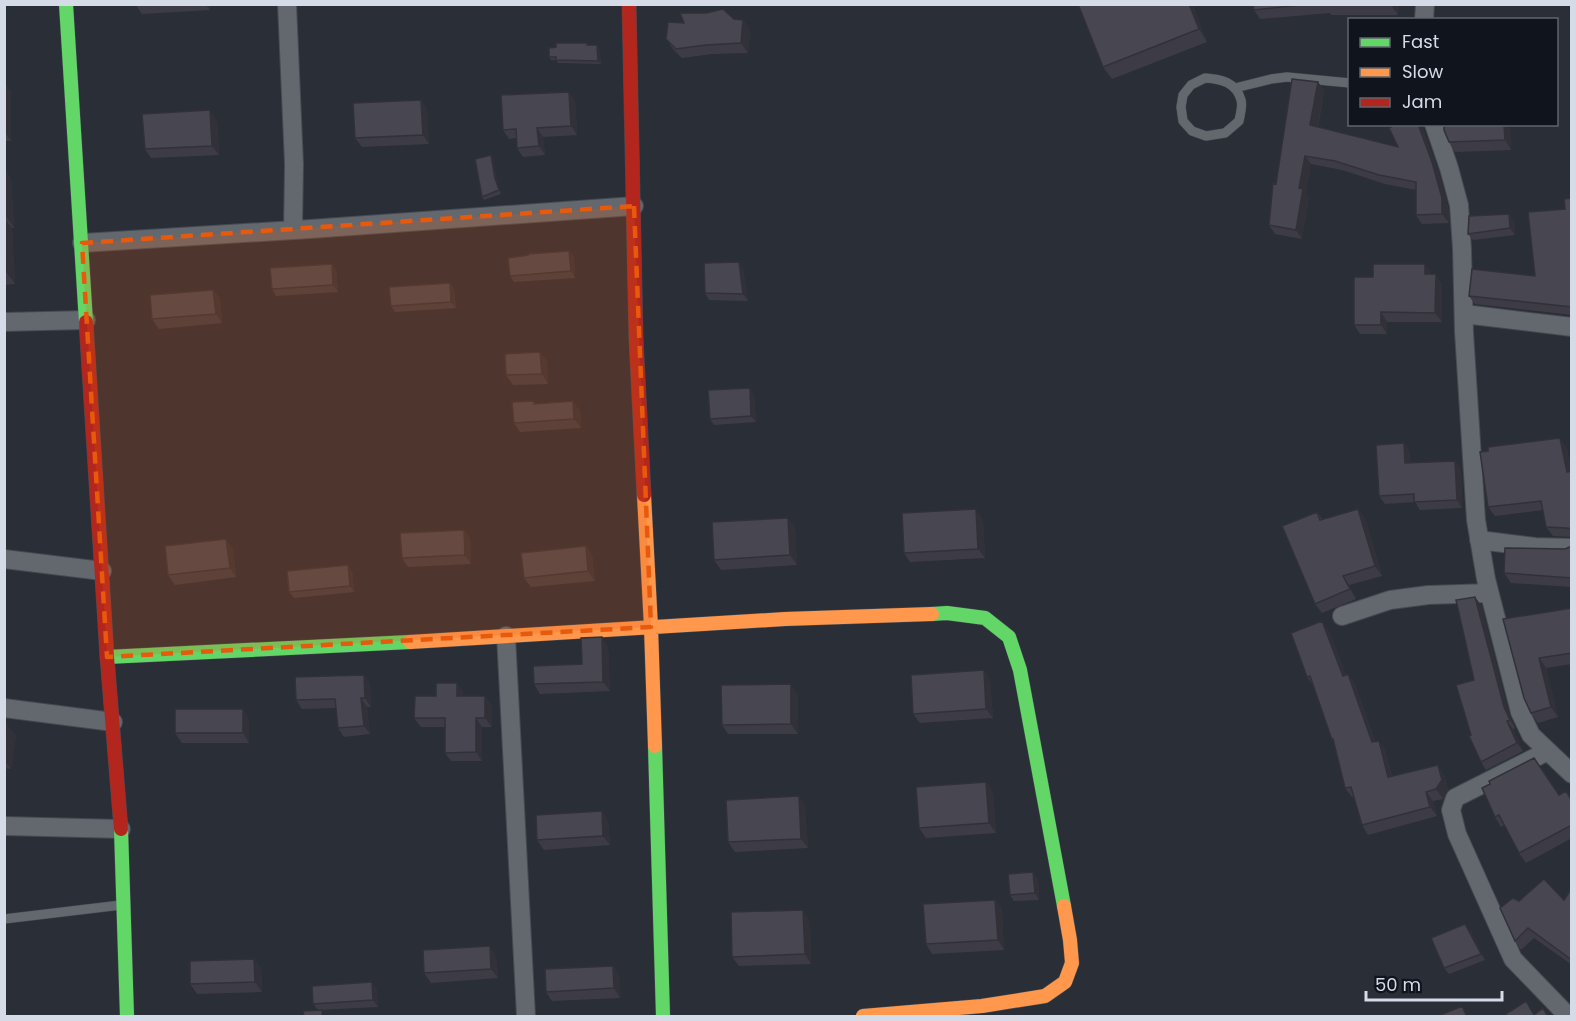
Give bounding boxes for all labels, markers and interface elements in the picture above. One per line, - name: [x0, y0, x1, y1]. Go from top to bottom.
- legend: [1348, 18, 1558, 126]
- text: Fast: [1402, 29, 1439, 54]
- text: Slow: [1402, 59, 1444, 84]
- text: Jam: [1402, 89, 1442, 114]
- scale bar: [1366, 964, 1502, 1002]
- text: 50 m: [1375, 972, 1421, 997]

